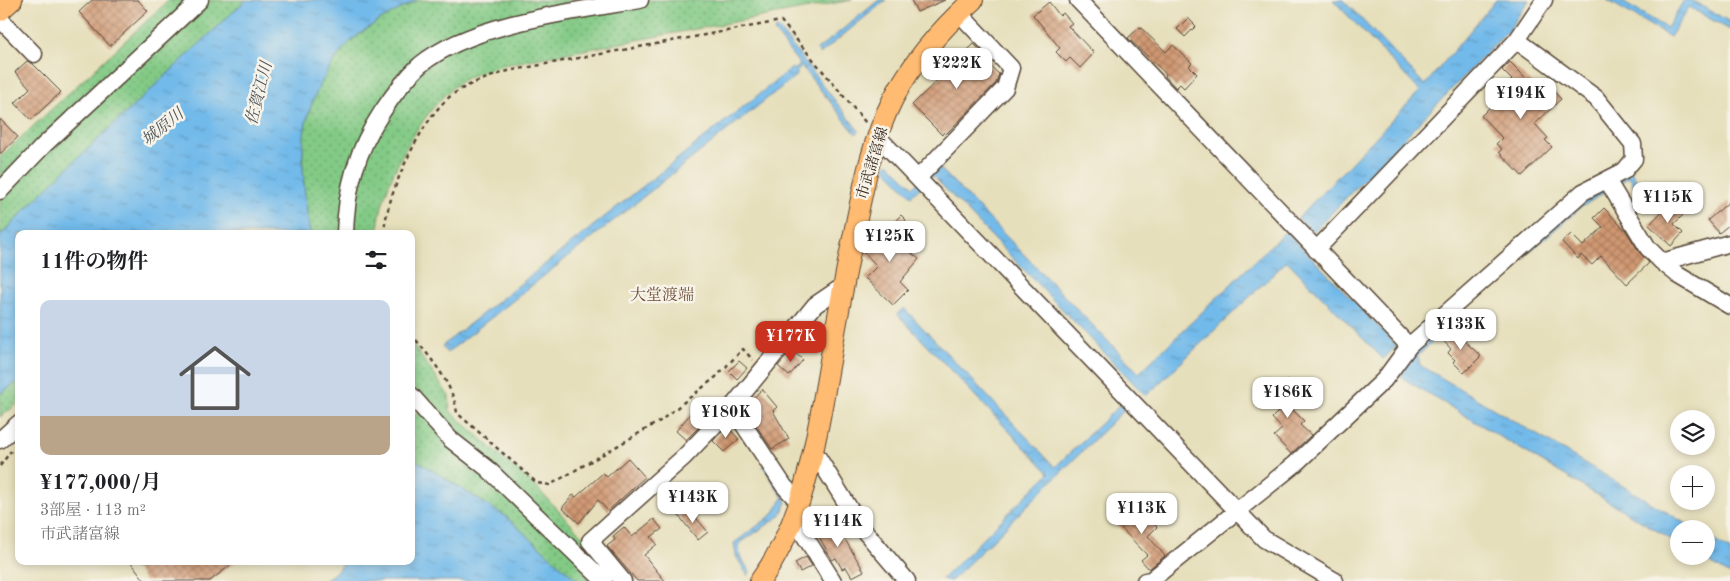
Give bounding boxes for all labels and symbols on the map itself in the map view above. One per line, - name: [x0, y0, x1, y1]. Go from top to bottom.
- pin: ¥222K: [922, 48, 992, 90]
- water label: 佐賀江川: [242, 58, 276, 126]
- pin: ¥194K: [1486, 78, 1556, 120]
- water label: 城原川: [138, 103, 188, 149]
- street label: 市武諸富線: [853, 125, 892, 202]
- pin: ¥115K: [1633, 182, 1703, 224]
- pin: ¥125K: [855, 220, 925, 263]
- district label: 大堂渡端: [630, 286, 694, 304]
- pin: ¥133K: [1426, 308, 1496, 351]
- pin: ¥177K: [756, 320, 826, 363]
- pin: ¥186K: [1253, 376, 1323, 419]
- pin: ¥180K: [691, 396, 761, 439]
- pin: ¥143K: [658, 482, 728, 524]
- pin: ¥113K: [1107, 492, 1177, 535]
- pin: ¥114K: [803, 506, 873, 548]

